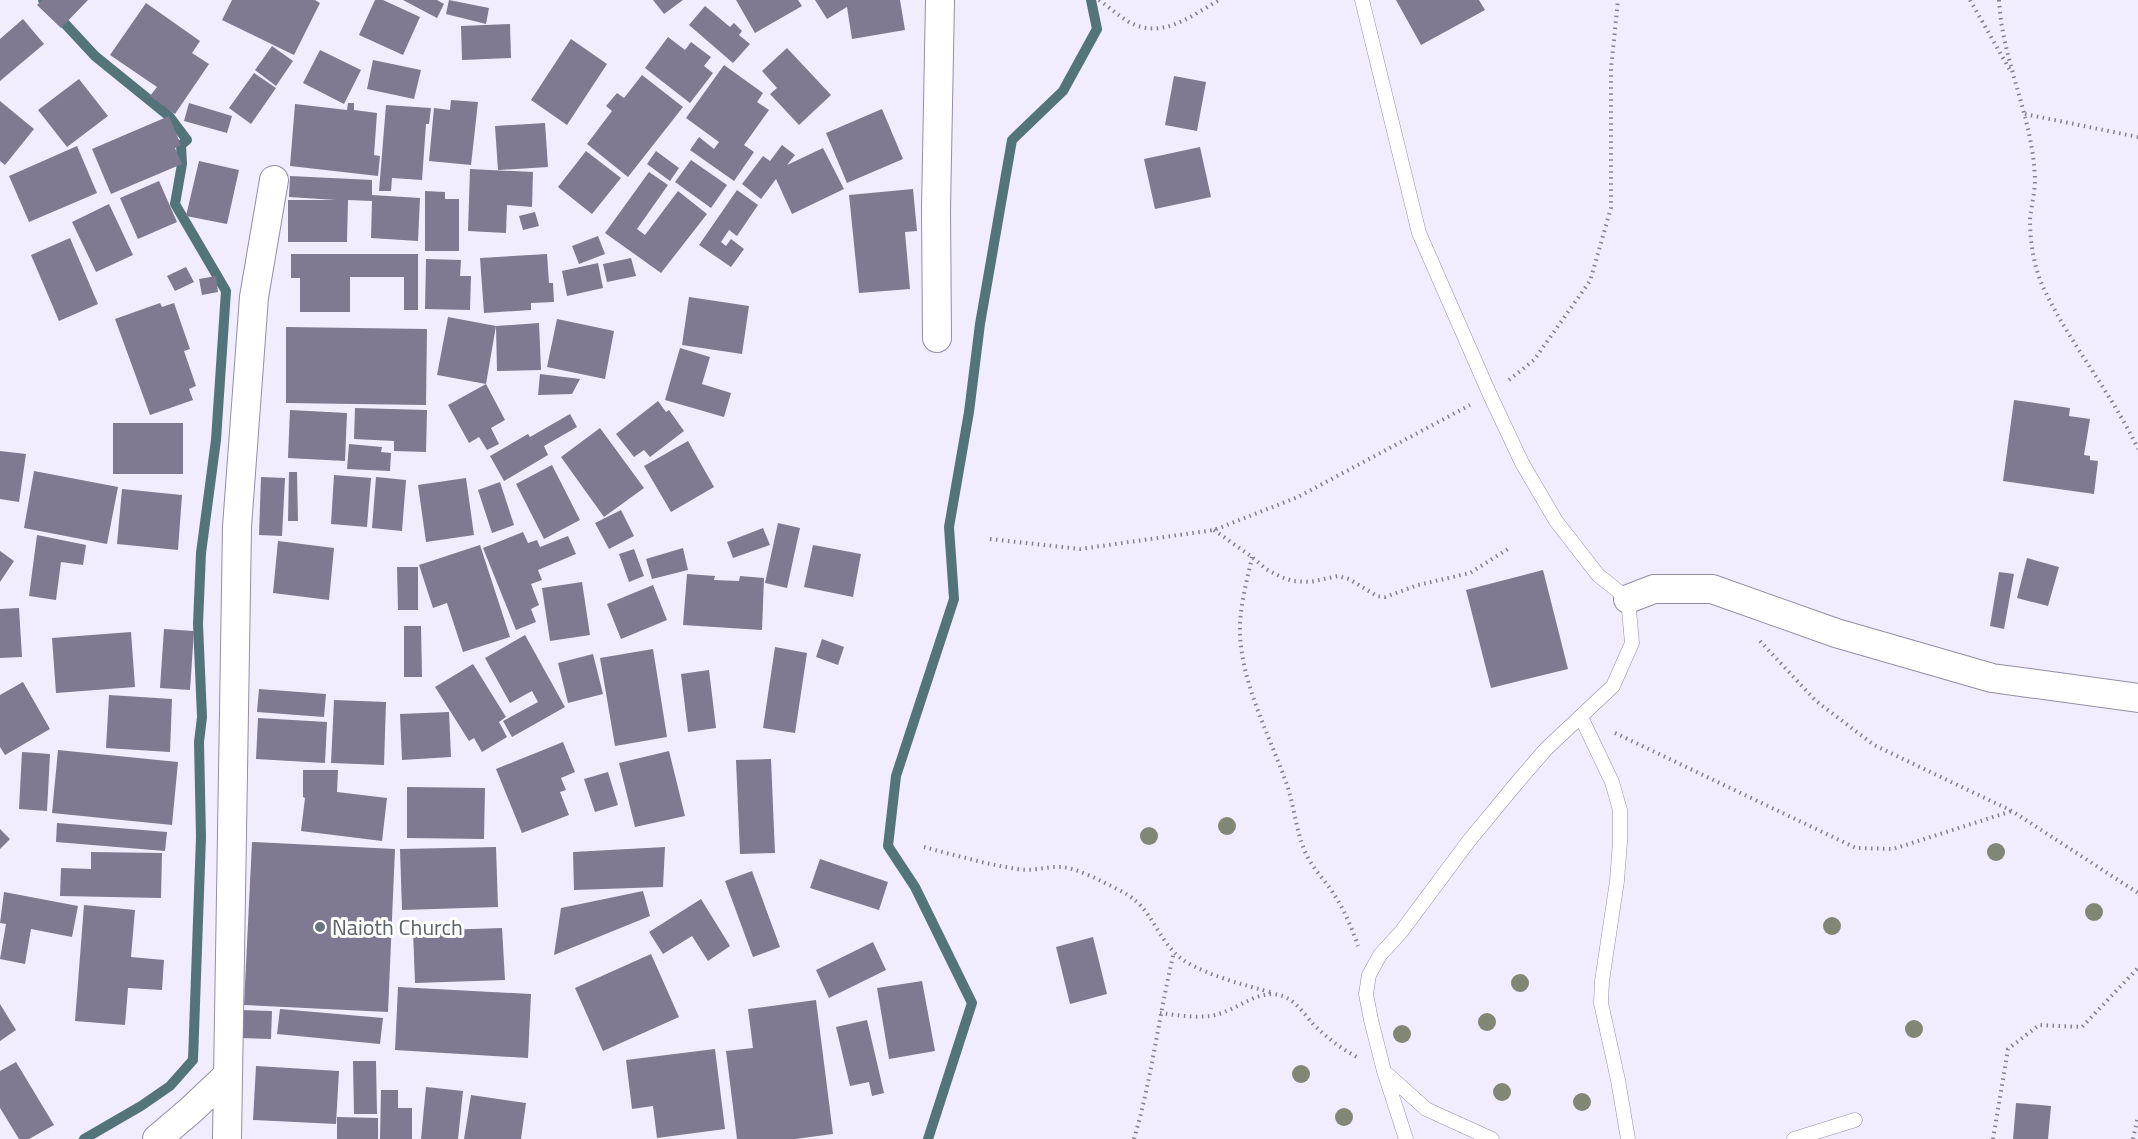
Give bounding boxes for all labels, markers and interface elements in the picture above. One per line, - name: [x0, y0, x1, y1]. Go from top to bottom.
- place label: Naioth Church: [332, 910, 463, 944]
- marker: Naioth Church: [313, 920, 327, 934]

